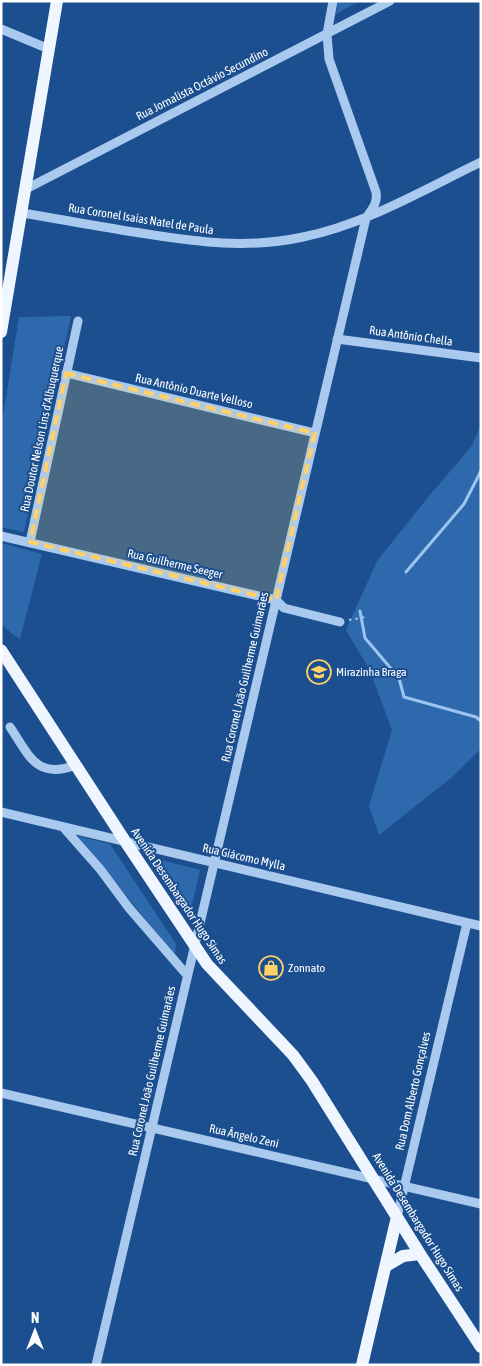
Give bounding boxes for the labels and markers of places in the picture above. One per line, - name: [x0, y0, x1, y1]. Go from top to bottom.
- school or university icon: Mirazinha Braga: [306, 659, 332, 685]
- place label: Mirazinha Braga: [336, 665, 407, 679]
- shop icon: Zonnato: [258, 955, 284, 981]
- place label: Zonnato: [288, 961, 326, 975]

